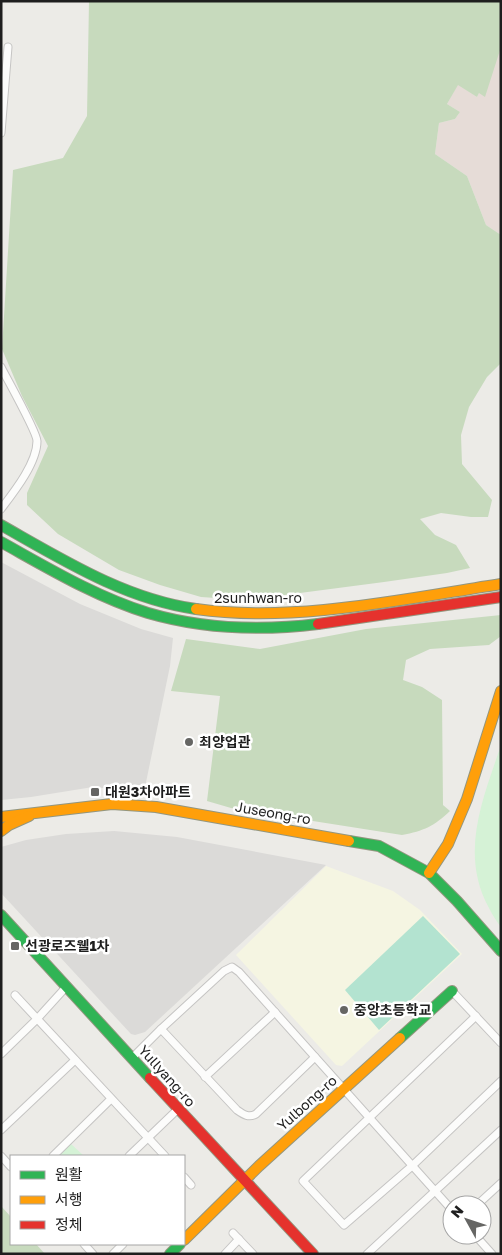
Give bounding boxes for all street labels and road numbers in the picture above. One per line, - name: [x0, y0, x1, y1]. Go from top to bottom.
- street label: 2sunhwan-ro: [214, 589, 302, 606]
- street label: Juseong-ro: [234, 797, 312, 828]
- street label: Yullyang-ro: [135, 1041, 199, 1110]
- street label: Yulbong-ro: [273, 1071, 340, 1134]

